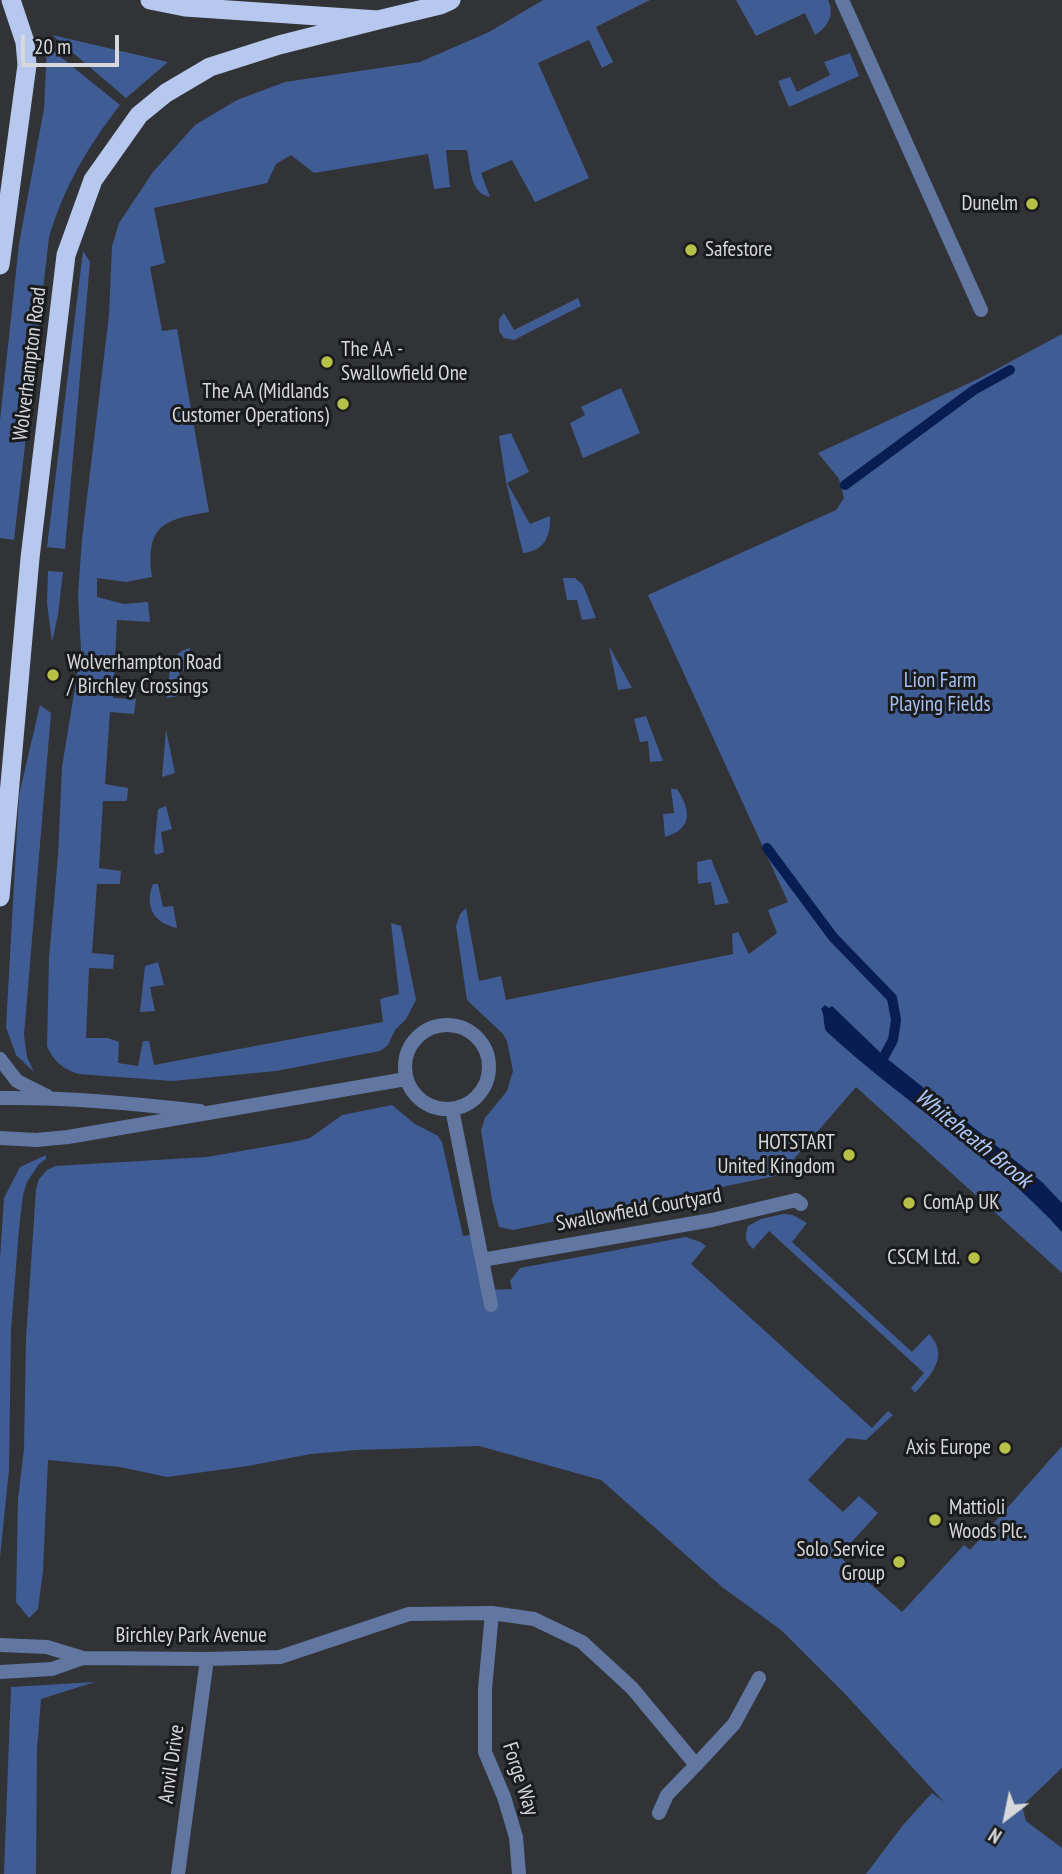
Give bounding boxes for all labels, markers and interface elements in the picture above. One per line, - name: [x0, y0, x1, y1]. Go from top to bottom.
- scale bar: [24, 21, 122, 65]
- text: 20 m: [34, 33, 71, 60]
- place label: Dunelm: [961, 191, 1018, 217]
- marker: Dunelm: [1024, 196, 1040, 212]
- place label: Safestore: [705, 237, 772, 263]
- marker: Safestore: [683, 242, 699, 258]
- street label: Wolverhampton Road: [8, 286, 52, 442]
- place label: The AA - Swallowfield One: [341, 337, 468, 387]
- marker: The AA - Swallowfield One: [319, 354, 335, 370]
- place label: The AA (Midlands Customer Operations): [172, 379, 329, 429]
- marker: The AA (Midlands Customer Operations): [335, 396, 351, 412]
- place label: Wolverhampton Road / Birchley Crossings: [67, 650, 222, 700]
- marker: Wolverhampton Road / Birchley Crossings: [45, 667, 61, 683]
- park label: Lion Farm Playing Fields: [890, 668, 990, 718]
- water label: Whiteheath Brook: [909, 1084, 1037, 1194]
- place label: HOTSTART United Kingdom: [717, 1130, 835, 1180]
- marker: HOTSTART United Kingdom: [841, 1147, 857, 1163]
- street label: Swallowfield Courtyard: [554, 1183, 724, 1237]
- place label: ComAp UK: [923, 1190, 1000, 1216]
- marker: ComAp UK: [901, 1195, 917, 1211]
- place label: CSCM Ltd.: [887, 1245, 960, 1271]
- marker: CSCM Ltd.: [966, 1250, 982, 1266]
- place label: Axis Europe: [906, 1435, 991, 1461]
- marker: Axis Europe: [997, 1440, 1013, 1456]
- place label: Mattioli Woods Plc.: [949, 1495, 1027, 1545]
- marker: Mattioli Woods Plc.: [927, 1512, 943, 1528]
- place label: Solo Service Group: [797, 1537, 885, 1587]
- marker: Solo Service Group: [891, 1554, 907, 1570]
- street label: Birchley Park Avenue: [115, 1623, 267, 1649]
- street label: Anvil Drive: [154, 1723, 190, 1805]
- street label: Forge Way: [496, 1739, 544, 1819]
- north arrow: [971, 1783, 1041, 1853]
- text: N: [984, 1823, 1006, 1849]

